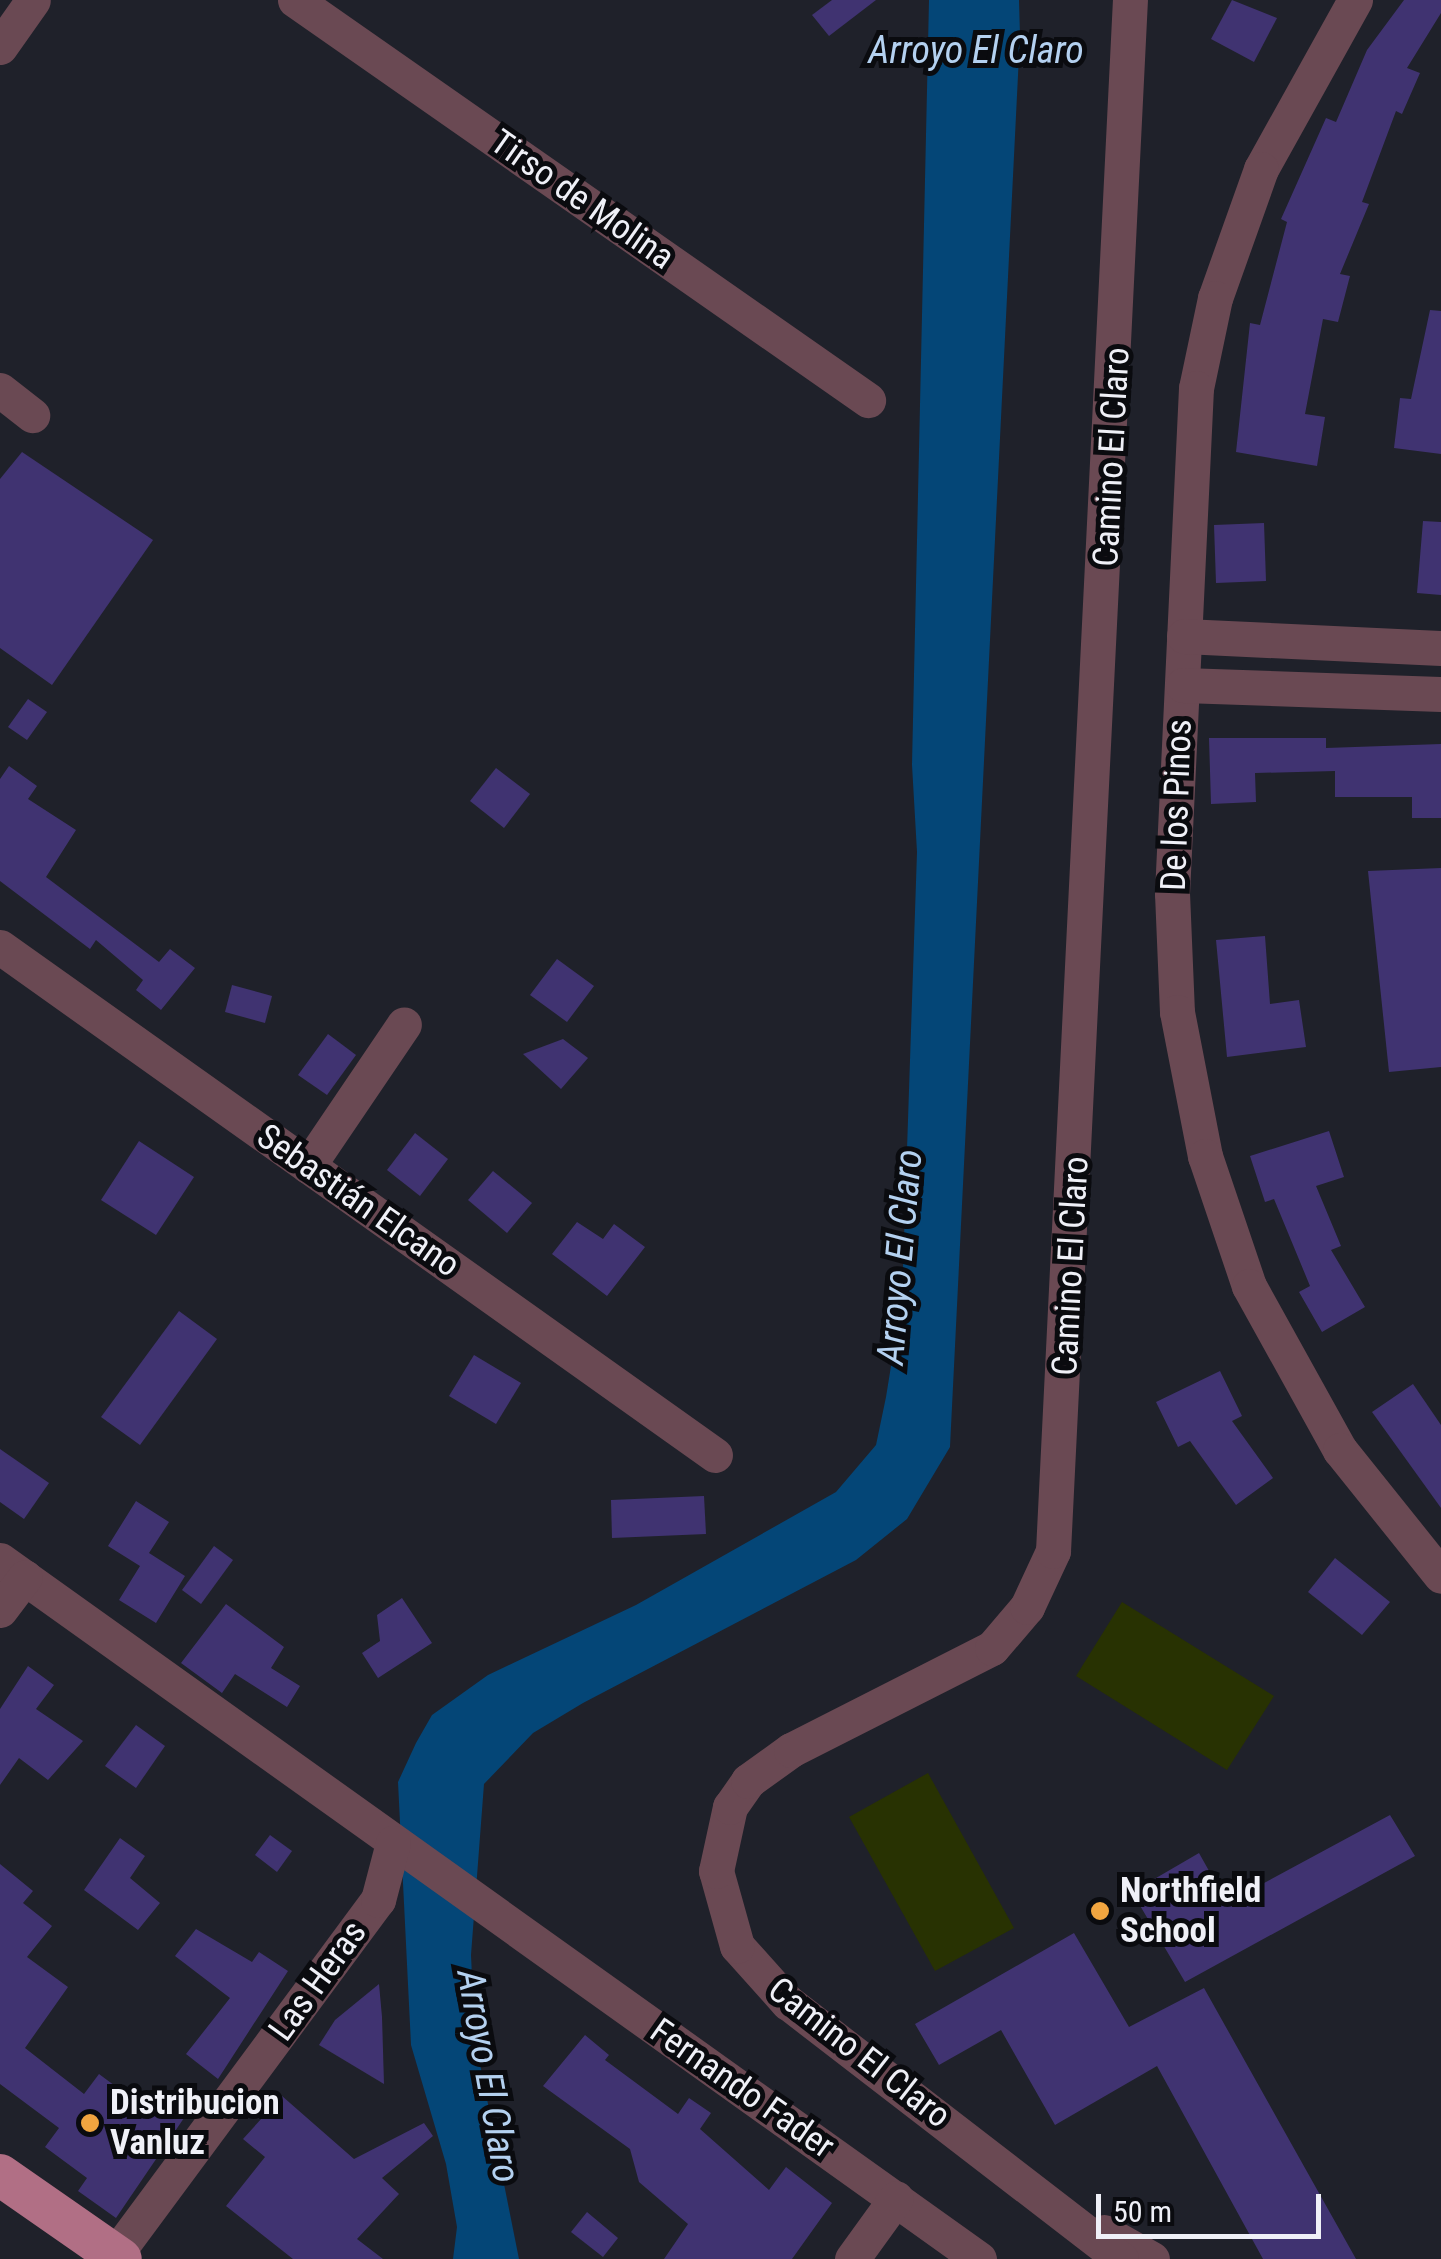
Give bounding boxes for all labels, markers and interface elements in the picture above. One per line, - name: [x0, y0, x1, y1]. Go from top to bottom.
- water label: Arroyo El Claro: [868, 28, 1084, 74]
- street label: Tirso de Molina: [482, 121, 682, 279]
- street label: Camino El Claro: [1085, 346, 1139, 568]
- street label: De los Pinos: [1153, 718, 1201, 892]
- street label: Sebastián Elcano: [249, 1116, 467, 1286]
- water label: Arroyo El Claro: [868, 1148, 932, 1366]
- street label: Camino El Claro: [1044, 1155, 1098, 1377]
- place label: Northfield School: [1120, 1870, 1261, 1952]
- marker: Northfield School: [1089, 1900, 1111, 1922]
- street label: Las Heras: [260, 1913, 376, 2049]
- water label: Arroyo El Claro: [447, 1966, 529, 2186]
- street label: Camino El Claro: [760, 1969, 958, 2137]
- street label: Fernando Fader: [642, 2010, 842, 2168]
- place label: Distribucion Vanluz: [110, 2082, 280, 2164]
- marker: Distribucion Vanluz: [79, 2112, 101, 2134]
- scale bar: [1101, 2174, 1326, 2236]
- text: 50 m: [1113, 2194, 1172, 2229]

